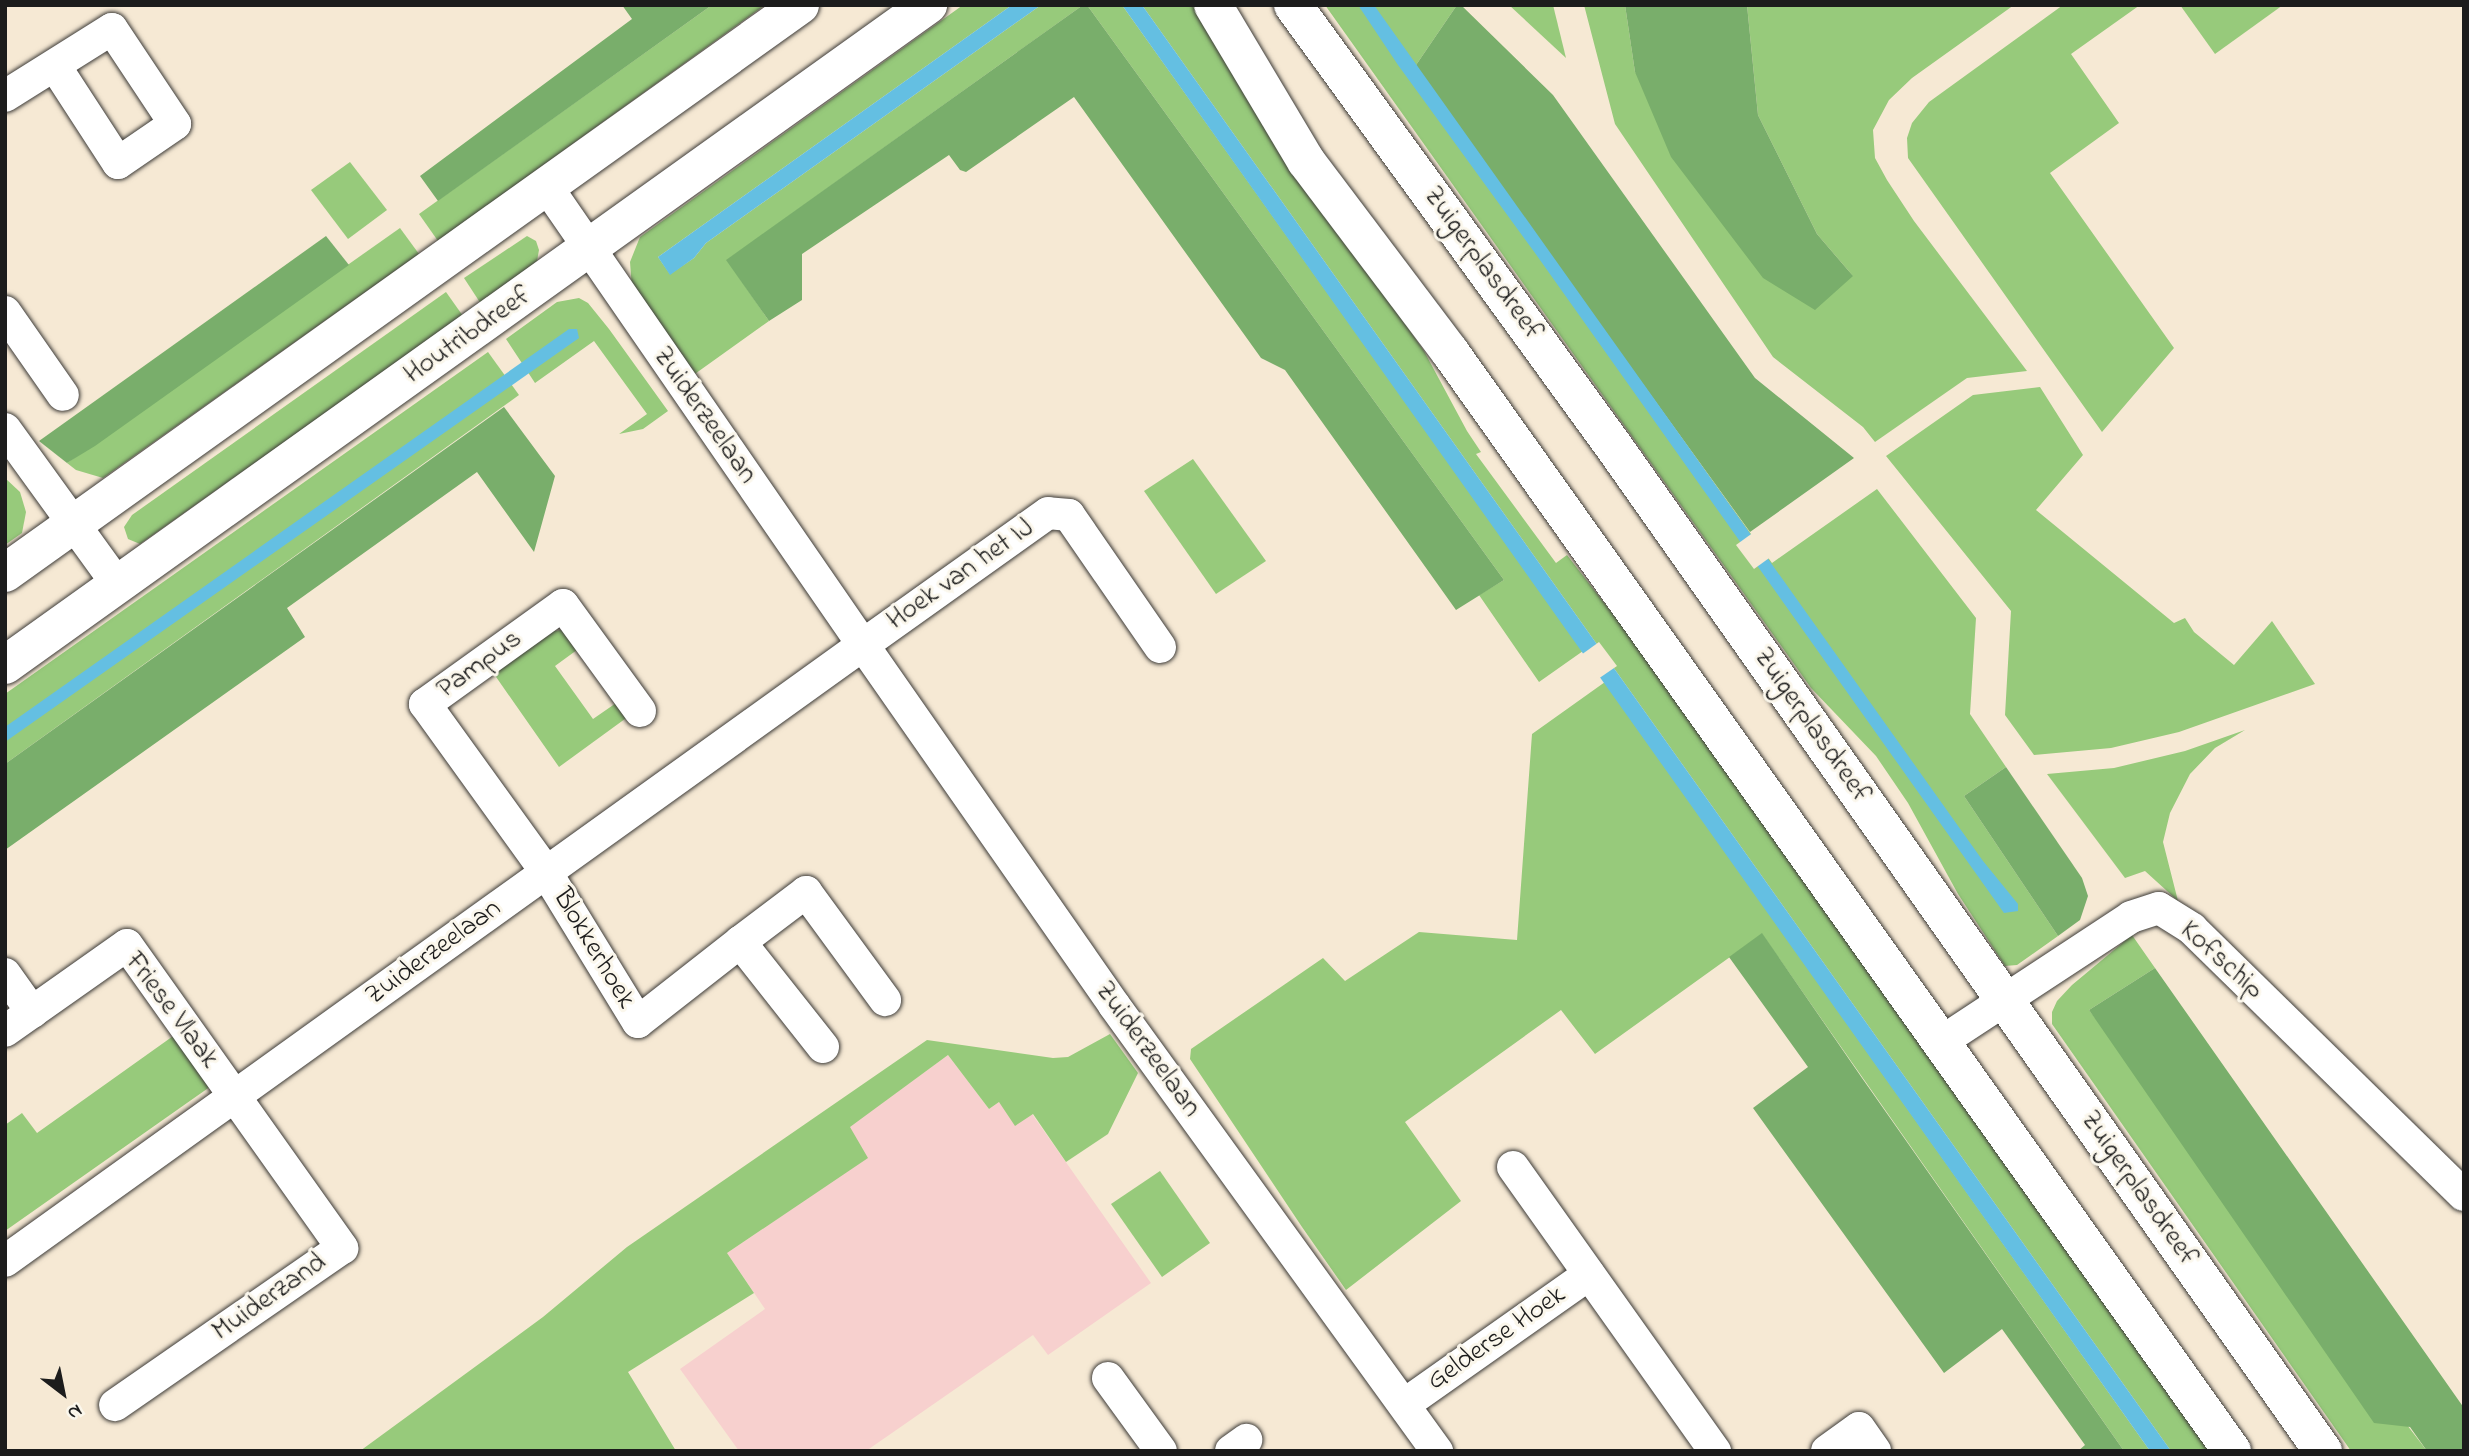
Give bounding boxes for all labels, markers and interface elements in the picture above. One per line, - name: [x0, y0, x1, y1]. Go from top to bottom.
- street label: Zuigerplasdreef: [1415, 181, 1549, 347]
- street label: Houtribdreef: [398, 280, 538, 392]
- street label: Zuiderzeelaan: [645, 341, 763, 491]
- street label: Hoek van het IJ: [881, 512, 1041, 638]
- street label: Pampus: [431, 623, 529, 707]
- street label: Zuigerplasdreef: [1745, 642, 1877, 810]
- street label: Blokkerhoek: [544, 883, 642, 1015]
- street label: Zuiderzeelaan: [360, 893, 508, 1013]
- street label: Kofschip: [2172, 915, 2270, 1007]
- street label: Friese Vlaak: [117, 946, 225, 1076]
- street label: Zuiderzeelaan: [1087, 976, 1207, 1124]
- street label: Zuigerplasdreef: [2072, 1105, 2204, 1273]
- street label: Muiderzand: [207, 1247, 333, 1349]
- street label: Gelderse Hoek: [1421, 1279, 1573, 1399]
- north arrow: [28, 1358, 98, 1428]
- text: N: [62, 1396, 87, 1426]

